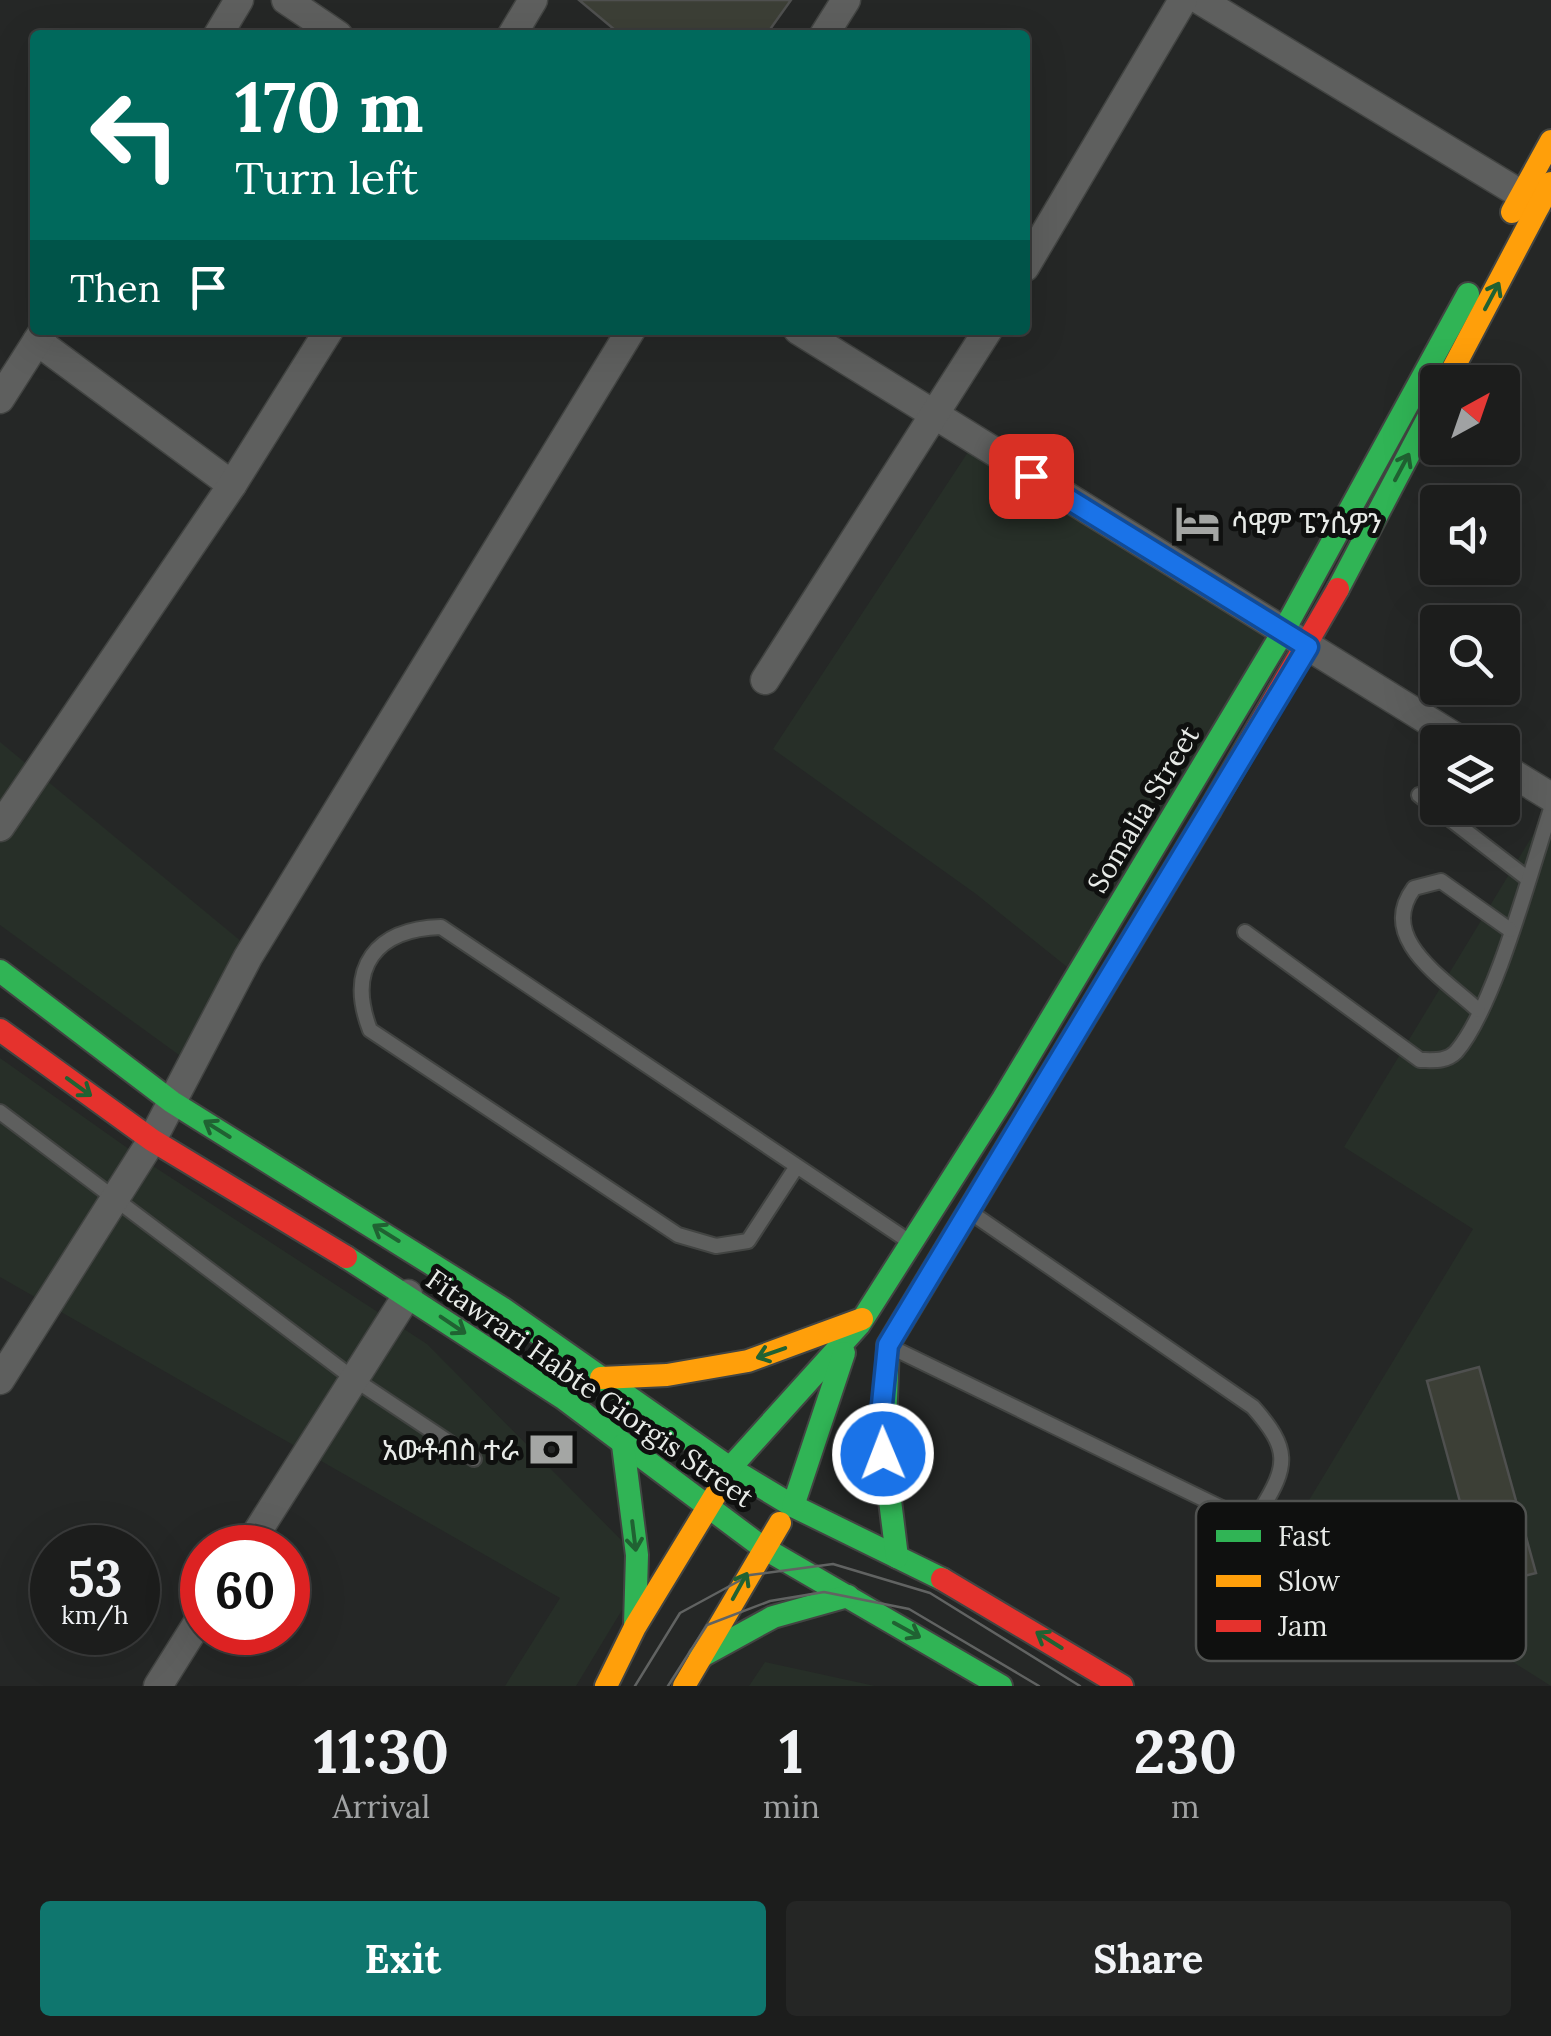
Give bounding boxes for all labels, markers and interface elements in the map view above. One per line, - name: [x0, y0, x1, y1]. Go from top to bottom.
- text: 170 m: [235, 62, 424, 151]
- icon: left: [70, 70, 200, 200]
- text: Turn left: [235, 149, 418, 206]
- icon: arrive: [181, 260, 236, 315]
- text: Then: [70, 264, 161, 312]
- one-way arrow: [1482, 282, 1502, 312]
- north arrow: [1420, 365, 1520, 465]
- map controls: [1420, 365, 1520, 825]
- pin: [989, 434, 1074, 519]
- icon: arrive: [1004, 449, 1059, 504]
- one-way arrow: [1393, 452, 1413, 482]
- button: sound: [1420, 485, 1520, 585]
- hotel icon: ሳዊም ፔንሲዎን: [1174, 499, 1222, 547]
- place label: ሳዊም ፔንሲዎን: [1231, 505, 1382, 541]
- button: search: [1420, 605, 1520, 705]
- street label: Somalia Street: [1079, 719, 1207, 899]
- button: layers: [1420, 725, 1520, 825]
- one-way arrow: [65, 1076, 93, 1097]
- one-way arrow: [203, 1119, 232, 1139]
- one-way arrow: [372, 1222, 400, 1243]
- street label: Fitawrari Habte Giorgis Street: [419, 1261, 761, 1515]
- one-way arrow: [439, 1314, 467, 1335]
- one-way arrow: [756, 1345, 787, 1363]
- position arrow: [831, 1402, 935, 1506]
- bank icon: አውቶብስ ተራ: [528, 1426, 576, 1474]
- place label: አውቶብስ ተራ: [382, 1432, 519, 1468]
- legend: [1196, 1501, 1526, 1661]
- text: Fast: [1278, 1518, 1331, 1554]
- one-way arrow: [625, 1519, 644, 1552]
- speed limit sign: 60: [180, 1525, 310, 1655]
- text: 53: [68, 1546, 123, 1610]
- text: Slow: [1278, 1563, 1341, 1599]
- one-way arrow: [731, 1572, 751, 1601]
- text: km/h: [61, 1599, 129, 1631]
- text: Jam: [1277, 1608, 1328, 1644]
- one-way arrow: [892, 1620, 922, 1640]
- one-way arrow: [1035, 1630, 1064, 1651]
- text: 11:30: [314, 1713, 449, 1789]
- text: 1: [779, 1713, 804, 1789]
- text: 230: [1134, 1713, 1237, 1789]
- text: Arrival: [333, 1786, 430, 1827]
- text: min: [763, 1786, 820, 1827]
- text: m: [1171, 1786, 1200, 1827]
- button: Exit: [40, 1901, 766, 2016]
- button: Share: [786, 1901, 1511, 2016]

